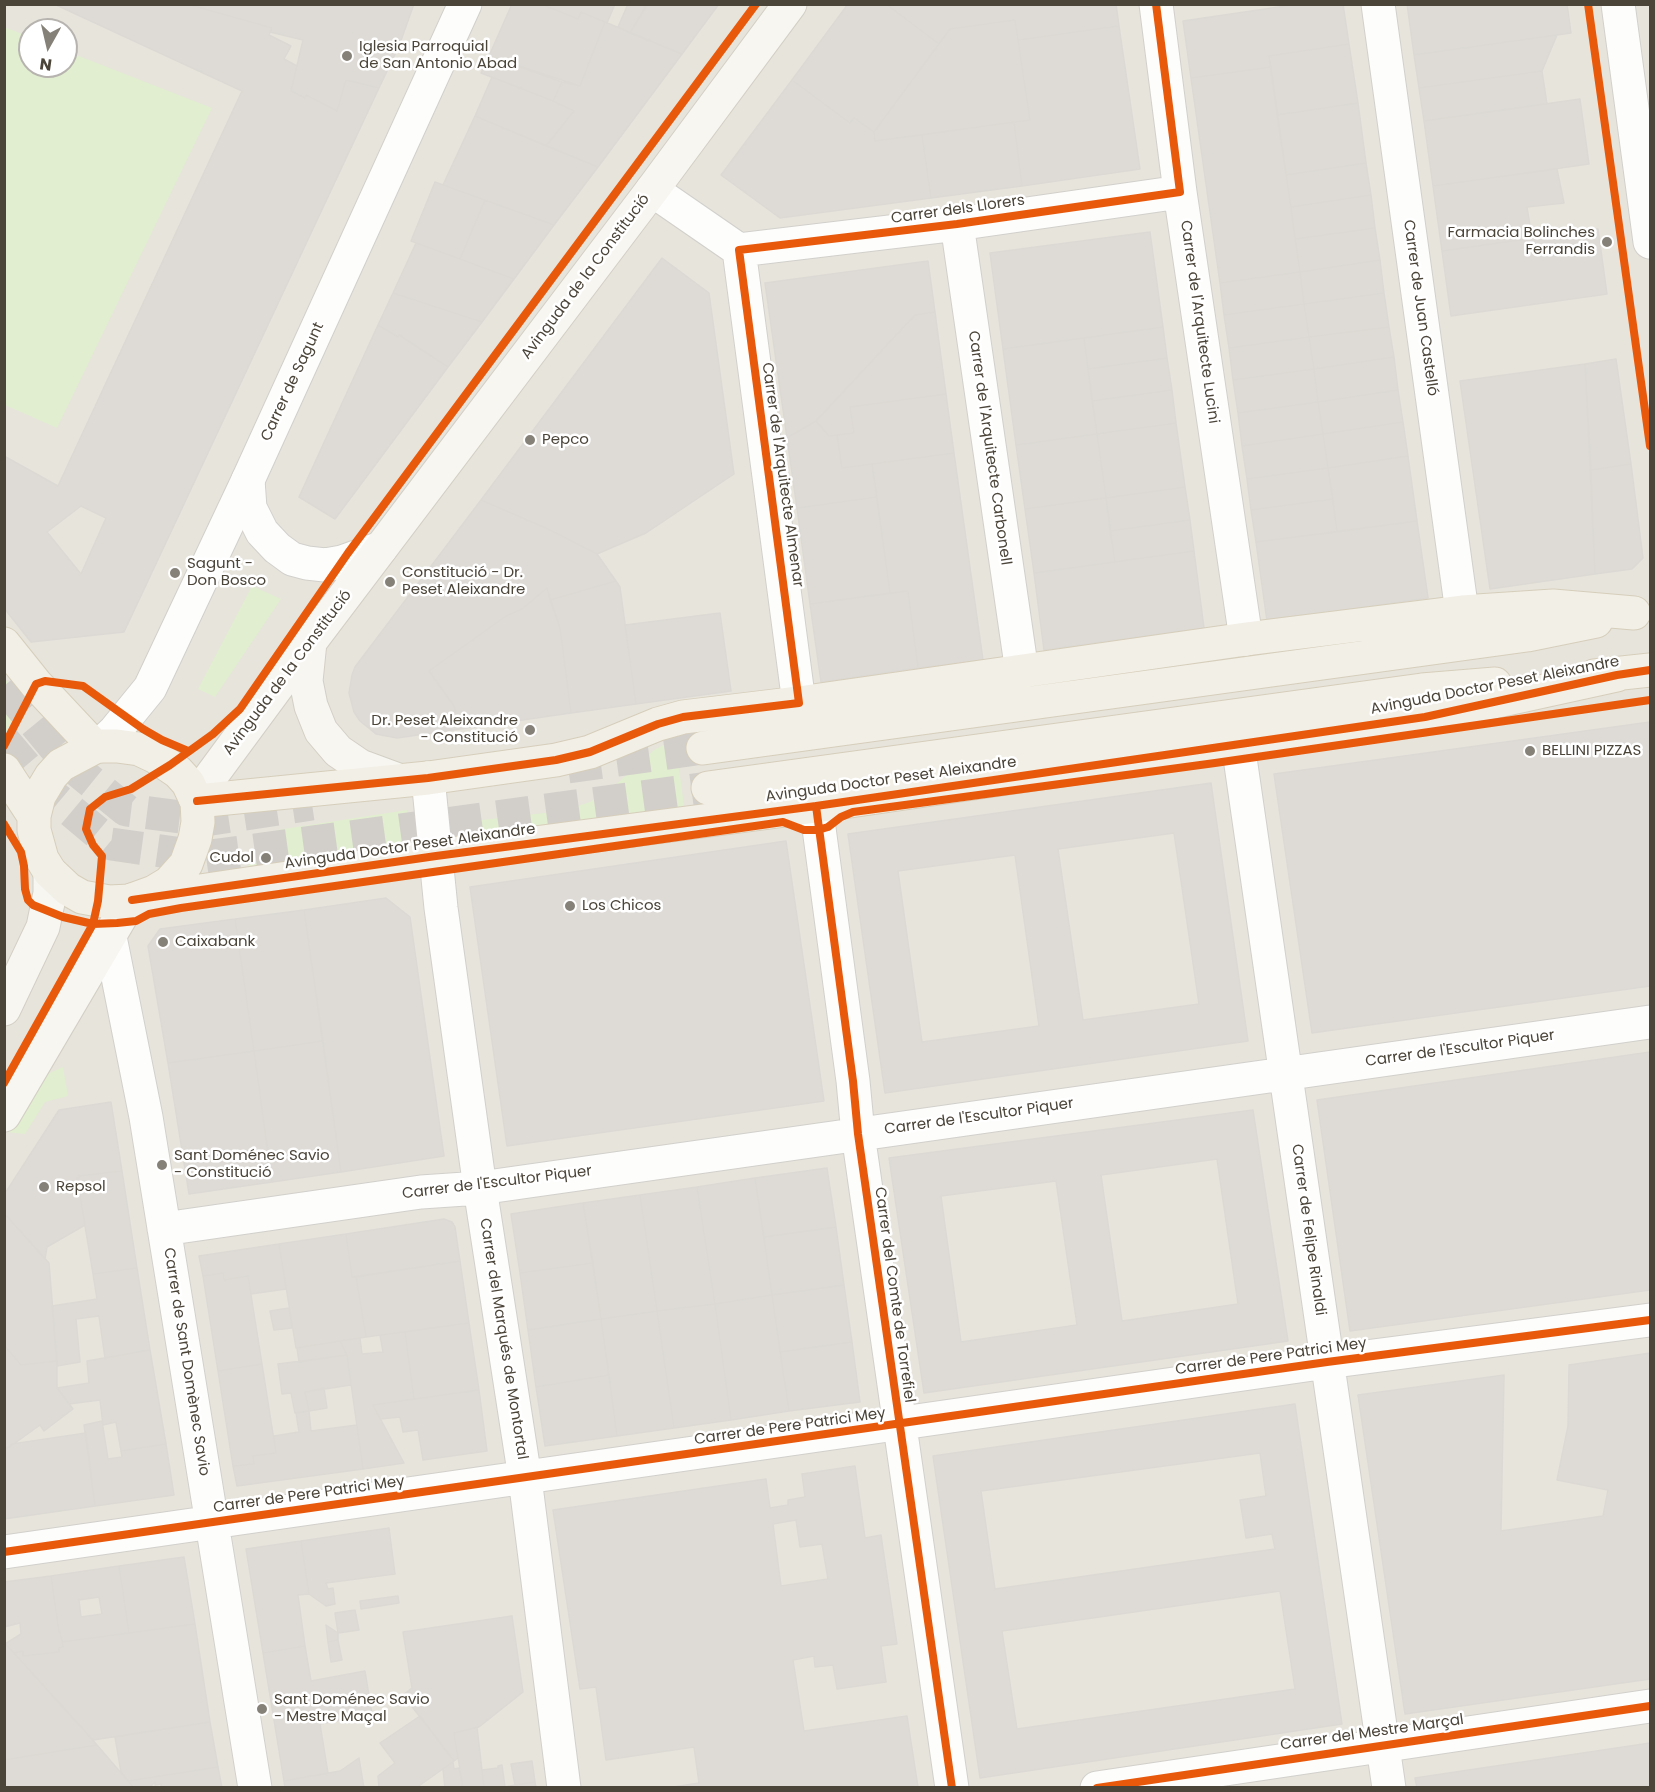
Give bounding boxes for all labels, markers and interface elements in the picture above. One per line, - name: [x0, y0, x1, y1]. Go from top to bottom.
- north arrow: [18, 18, 78, 78]
- place label: Iglesia Parroquial de San Antonio Abad: [359, 38, 517, 73]
- marker: Iglesia Parroquial de San Antonio Abad: [340, 49, 354, 63]
- text: N: [38, 52, 53, 77]
- street label: Avinguda de la Constitució: [518, 191, 654, 363]
- street label: Carrer dels Llorers: [890, 192, 1026, 228]
- street label: Carrer de l'Arquitecte Lucini: [1176, 219, 1222, 425]
- street label: Carrer de Juan Castelló: [1399, 219, 1441, 397]
- place label: Farmacia Bolinches Ferrandis: [1448, 224, 1595, 259]
- marker: Farmacia Bolinches Ferrandis: [1600, 235, 1614, 249]
- street label: Carrer de Sagunt: [258, 320, 328, 444]
- street label: Carrer de l'Arquitecte Carbonell: [964, 330, 1014, 566]
- street label: Carrer de l'Arquitecte Almenar: [757, 361, 807, 589]
- place label: Pepco: [542, 431, 589, 449]
- marker: Pepco: [523, 433, 537, 447]
- place label: Sagunt - Don Bosco: [187, 555, 266, 590]
- place label: Constitució - Dr. Peset Aleixandre: [402, 564, 525, 599]
- marker: Sagunt - Don Bosco: [168, 566, 182, 580]
- marker: Constitució - Dr. Peset Aleixandre: [383, 575, 397, 589]
- street label: Avinguda de la Constitució: [220, 587, 356, 759]
- street label: Avinguda Doctor Peset Aleixandre: [1369, 653, 1621, 719]
- place label: Dr. Peset Aleixandre - Constitució: [371, 712, 518, 747]
- marker: Dr. Peset Aleixandre - Constitució: [523, 723, 537, 737]
- place label: BELLINI PIZZAS: [1542, 742, 1641, 760]
- marker: BELLINI PIZZAS: [1523, 744, 1537, 758]
- street label: Avinguda Doctor Peset Aleixandre: [764, 753, 1018, 807]
- street label: Avinguda Doctor Peset Aleixandre: [283, 820, 537, 874]
- place label: Cudol: [209, 849, 254, 867]
- marker: Cudol: [259, 851, 273, 865]
- place label: Los Chicos: [582, 897, 661, 915]
- marker: Los Chicos: [563, 899, 577, 913]
- place label: Caixabank: [175, 933, 255, 951]
- marker: Caixabank: [156, 935, 170, 949]
- street label: Carrer de l'Escultor Piquer: [1364, 1027, 1556, 1071]
- street label: Carrer de l'Escultor Piquer: [883, 1095, 1075, 1139]
- street label: Carrer de Felipe Rinaldi: [1287, 1143, 1329, 1317]
- place label: Sant Doménec Savio - Constitució: [174, 1147, 330, 1182]
- marker: Sant Doménec Savio - Constitució: [155, 1158, 169, 1172]
- street label: Carrer de l'Escultor Piquer: [401, 1162, 593, 1204]
- place label: Repsol: [56, 1178, 106, 1196]
- marker: Repsol: [37, 1180, 51, 1194]
- street label: Carrer del Comte de Torrefiel: [870, 1186, 918, 1404]
- street label: Carrer del Marqués de Montortal: [475, 1217, 531, 1461]
- street label: Carrer de Sant Domènec Savio: [159, 1247, 213, 1477]
- street label: Carrer de Pere Patrici Mey: [1174, 1335, 1368, 1379]
- street label: Carrer de Pere Patrici Mey: [693, 1405, 887, 1449]
- street label: Carrer de Pere Patrici Mey: [212, 1473, 406, 1517]
- place label: Sant Doménec Savio - Mestre Maçal: [274, 1691, 430, 1726]
- marker: Sant Doménec Savio - Mestre Maçal: [255, 1702, 269, 1716]
- street label: Carrer del Mestre Marçal: [1279, 1711, 1465, 1755]

